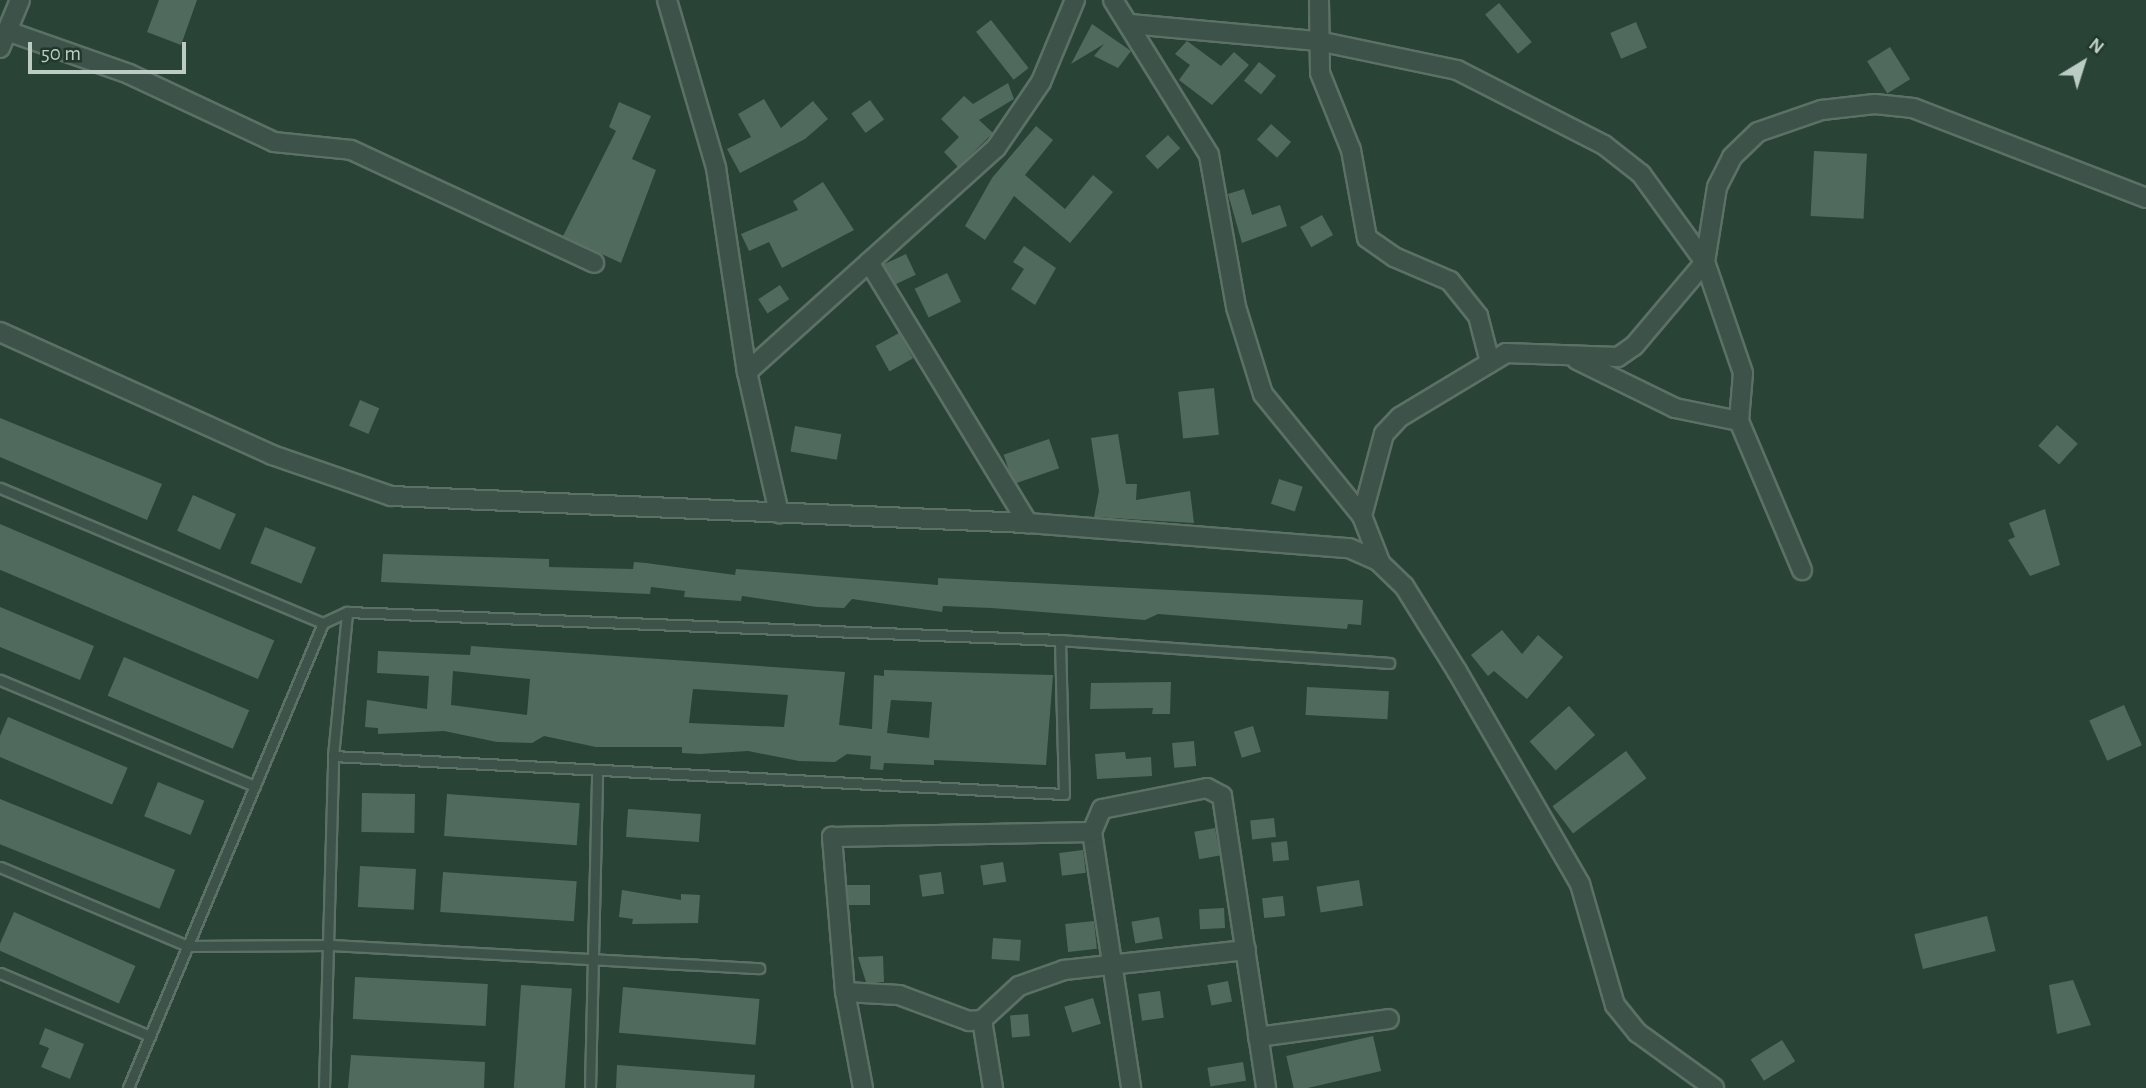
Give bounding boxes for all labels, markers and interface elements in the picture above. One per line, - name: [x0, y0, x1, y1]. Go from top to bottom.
- scale bar: [32, 28, 189, 72]
- north arrow: [2048, 28, 2118, 98]
- text: N: [2085, 35, 2107, 58]
- text: 50 m: [41, 43, 81, 64]

